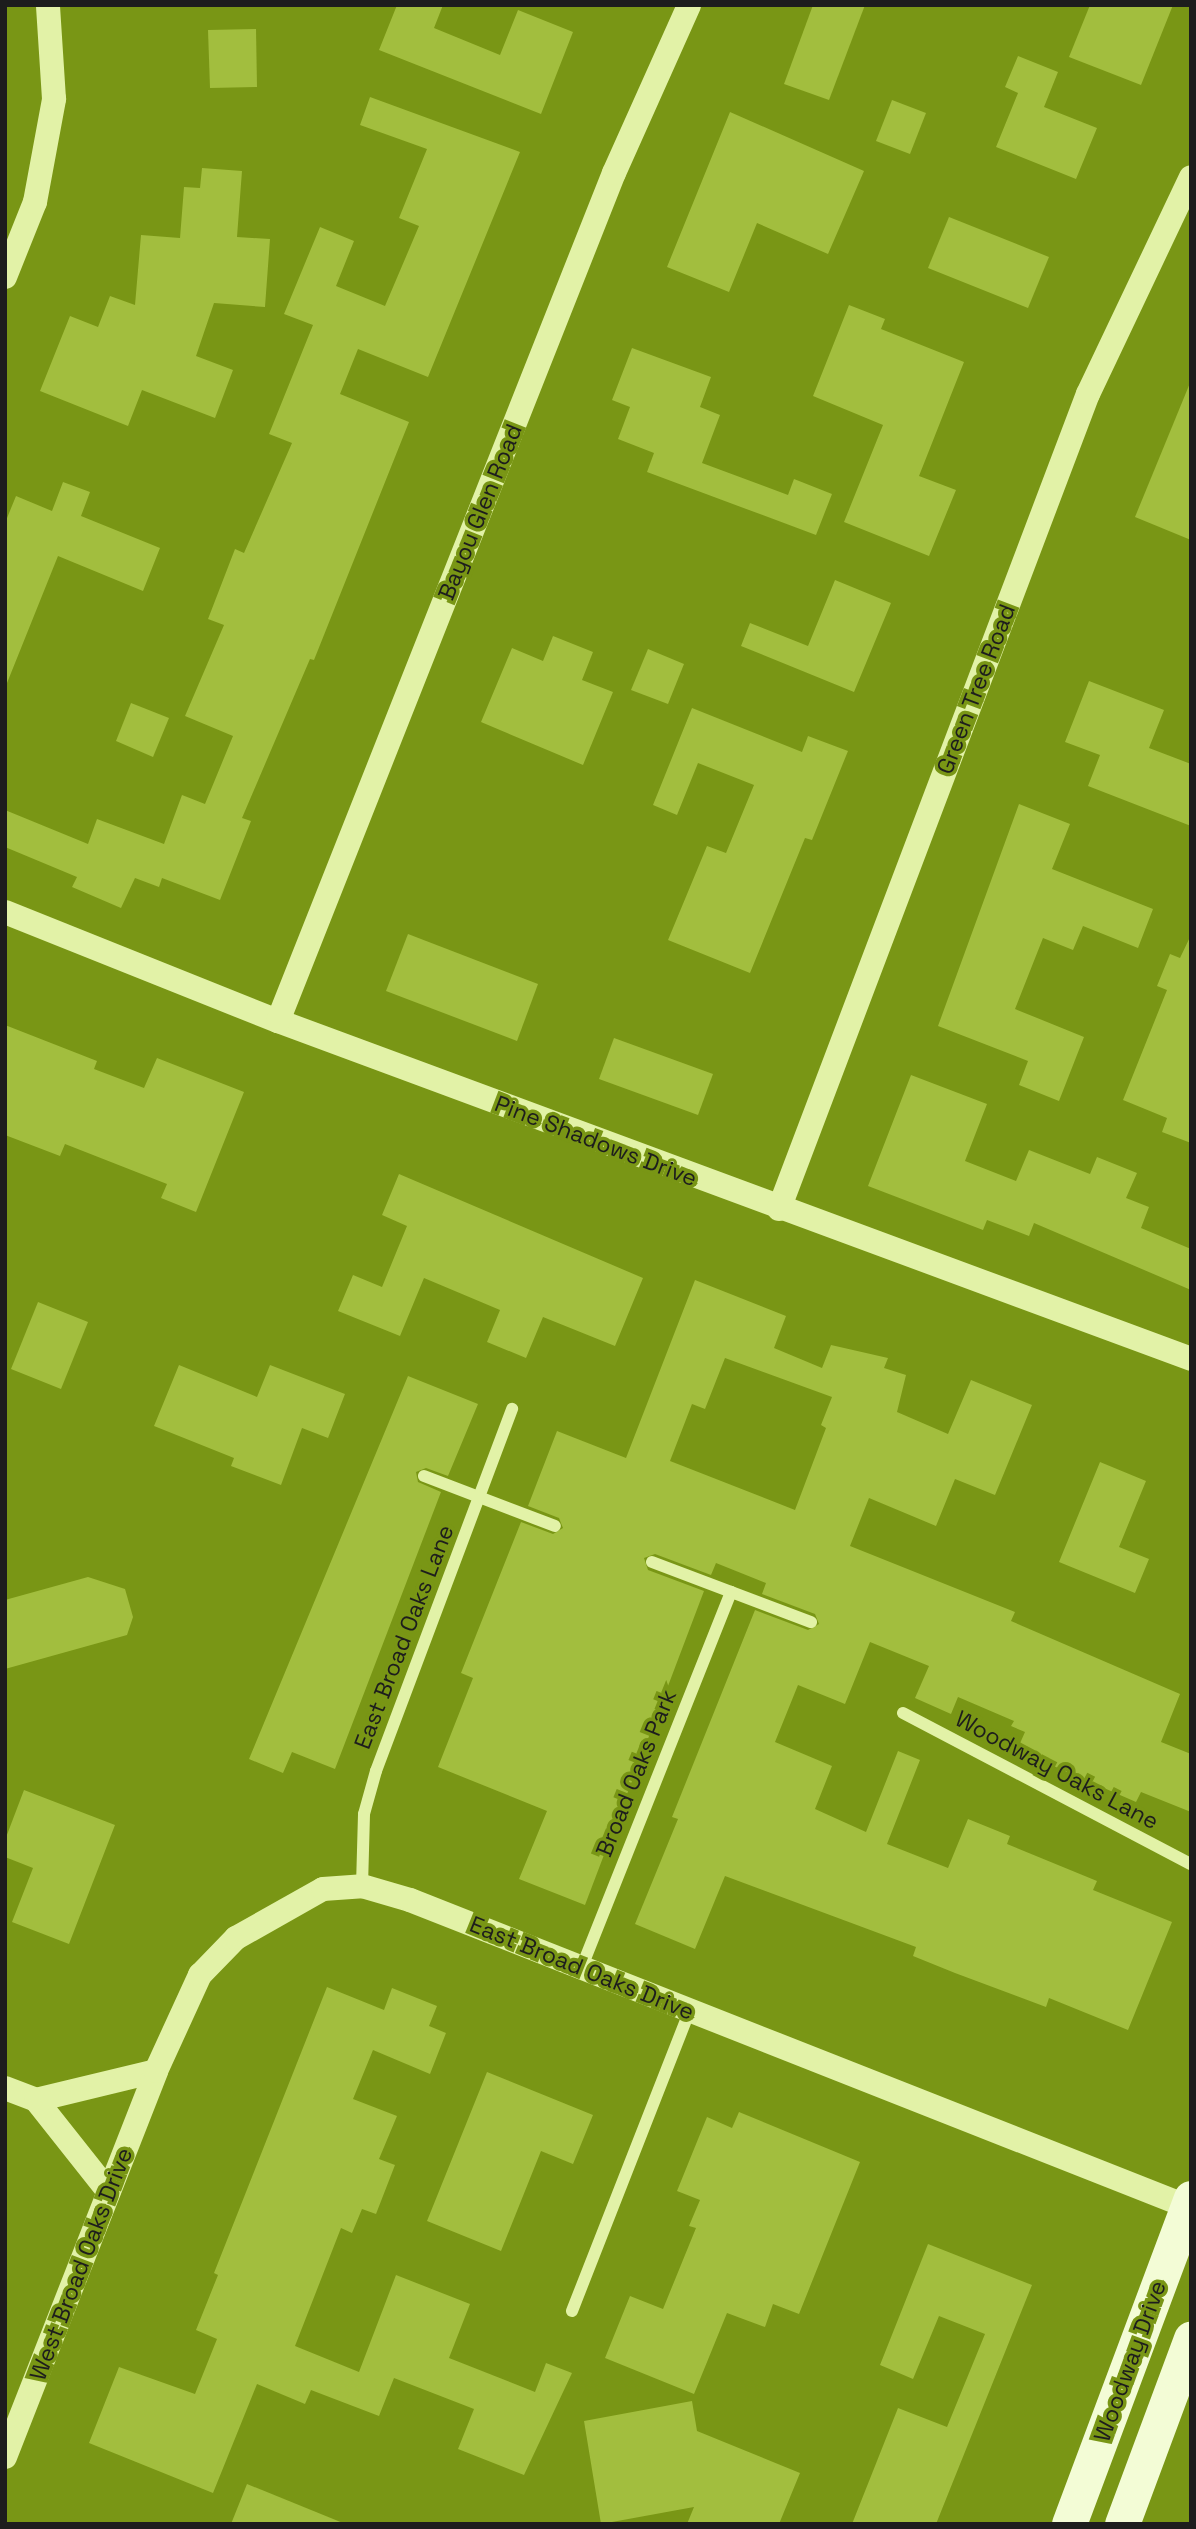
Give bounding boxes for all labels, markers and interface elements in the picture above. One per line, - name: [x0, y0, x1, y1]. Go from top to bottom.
- street label: Bayou Glen Road: [432, 420, 528, 604]
- street label: Green Tree Road: [931, 600, 1021, 778]
- street label: Pine Shadows Drive: [491, 1090, 701, 1192]
- street label: East Broad Oaks Lane: [348, 1521, 460, 1753]
- street label: Broad Oaks Park: [590, 1685, 682, 1861]
- street label: Woodway Oaks Lane: [951, 1705, 1163, 1835]
- street label: East Broad Oaks Drive: [466, 1910, 698, 2026]
- street label: West Broad Oaks Drive: [24, 2144, 138, 2384]
- street label: Woodway Drive: [1088, 2277, 1172, 2445]

